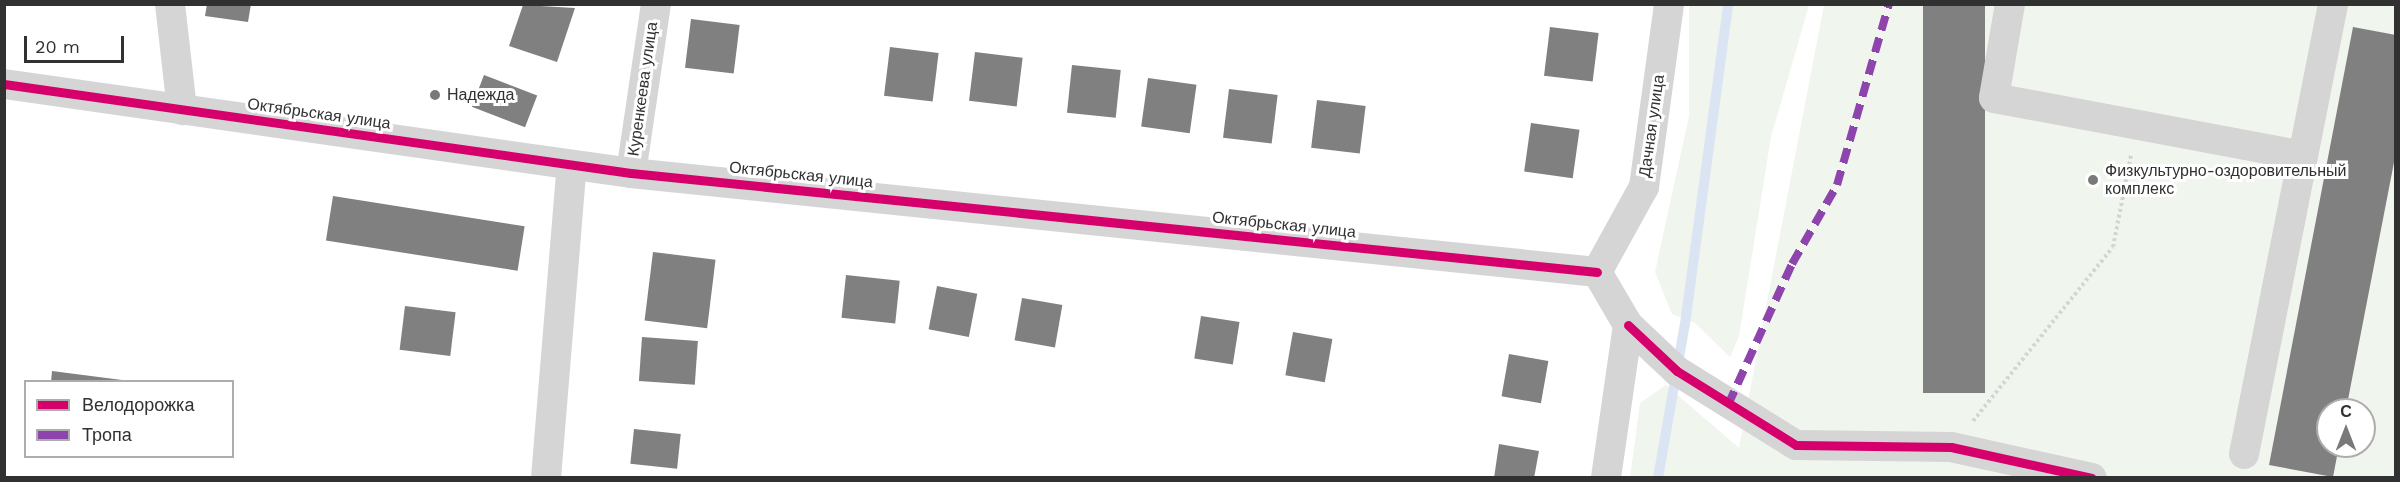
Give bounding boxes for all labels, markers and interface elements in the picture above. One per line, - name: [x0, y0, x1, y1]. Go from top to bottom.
- street label: Куренкеева улица: [624, 21, 662, 157]
- scale bar: [27, 24, 128, 62]
- text: 20 m: [35, 36, 80, 57]
- street label: Дачная улица: [1635, 73, 1669, 179]
- place label: Надежда: [447, 85, 514, 105]
- marker: Надежда: [428, 88, 442, 102]
- street label: Октябрьская улица: [246, 94, 392, 134]
- street label: Октябрьская улица: [728, 158, 874, 192]
- place label: Физкультурно-оздоровительный комплекс: [2105, 161, 2346, 199]
- marker: Физкультурно-оздоровительный комплекс: [2086, 173, 2100, 187]
- street label: Октябрьская улица: [1211, 208, 1357, 242]
- legend: [24, 380, 234, 458]
- text: Велодорожка: [82, 394, 194, 415]
- north arrow: [2316, 398, 2376, 458]
- text: С: [2340, 402, 2352, 421]
- text: Тропа: [82, 424, 132, 445]

